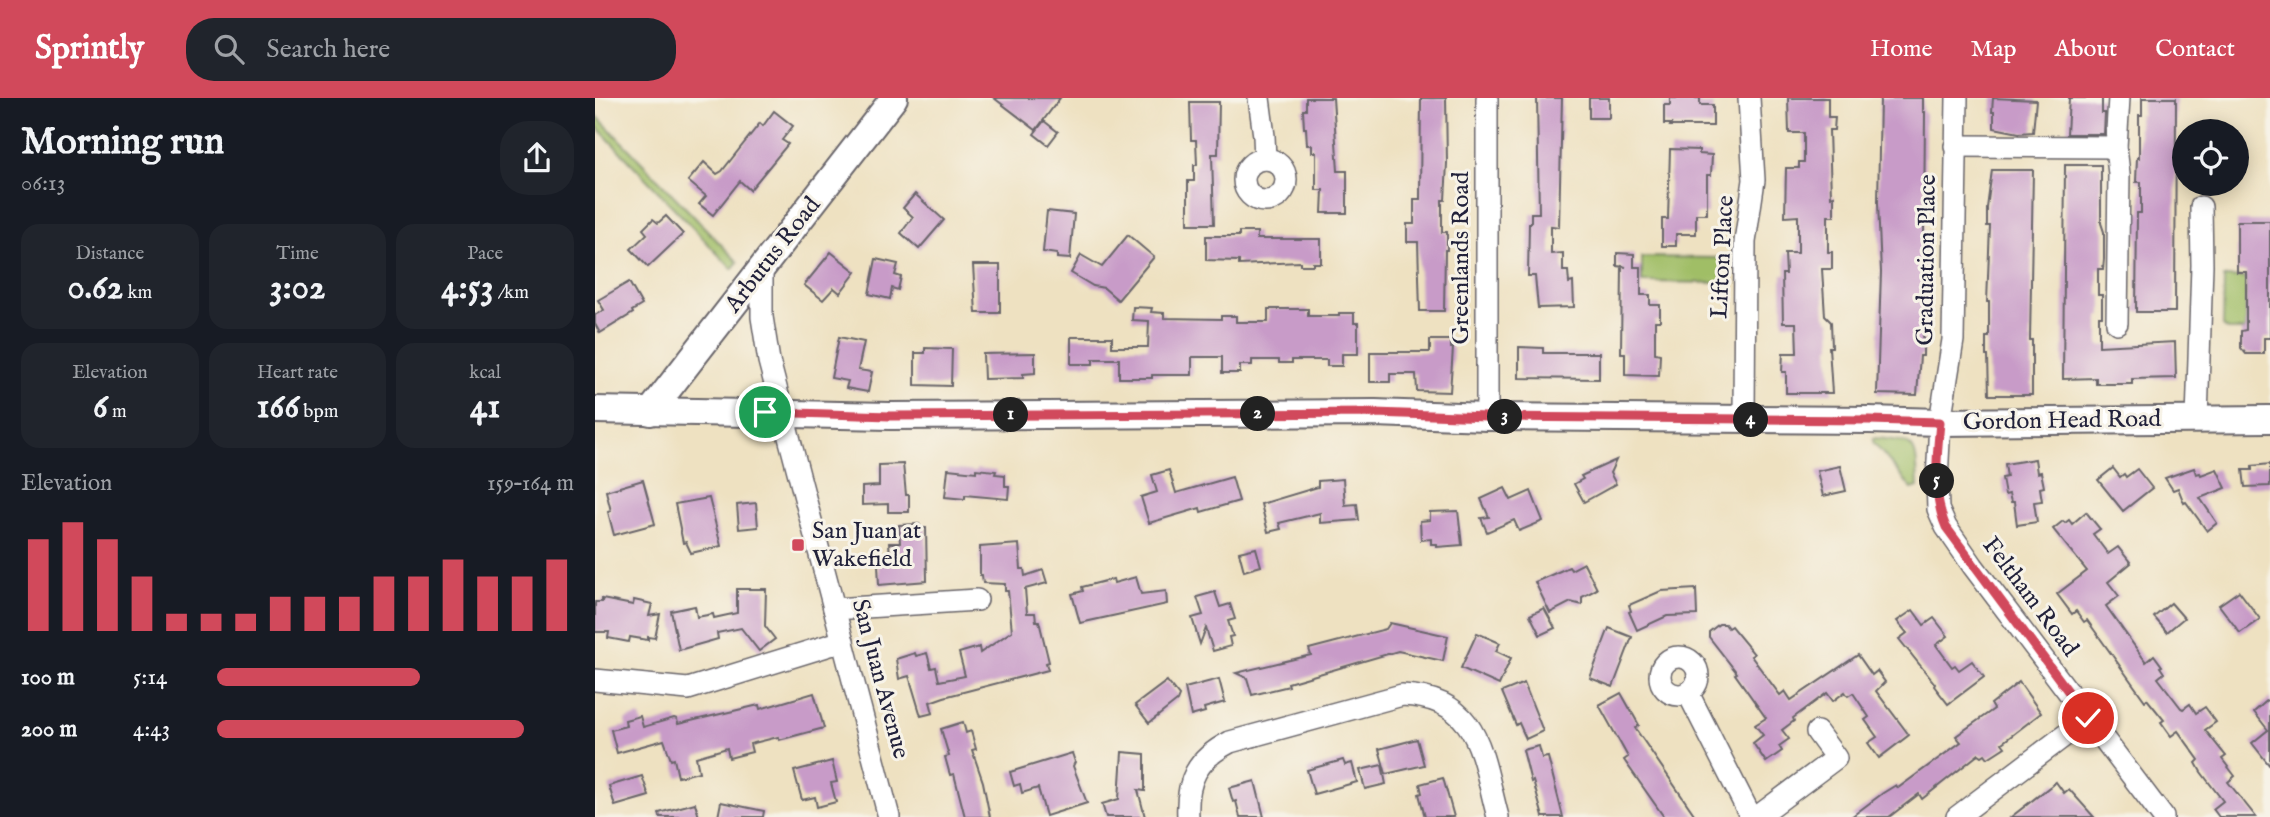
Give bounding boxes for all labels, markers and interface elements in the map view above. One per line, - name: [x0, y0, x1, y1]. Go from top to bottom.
- search box: [186, 18, 676, 81]
- text: Sprintly: [35, 28, 144, 70]
- icon: search: [210, 30, 248, 68]
- text: Search here: [266, 33, 390, 66]
- text: Home: [1870, 34, 1933, 65]
- text: Map: [1971, 34, 2017, 65]
- text: About: [2055, 34, 2117, 65]
- text: Contact: [2155, 34, 2235, 65]
- text: Morning run: [21, 119, 224, 167]
- map controls: [2172, 119, 2249, 196]
- button: locate: [2172, 119, 2249, 196]
- button: share: [500, 121, 574, 195]
- text: 06:13: [21, 169, 65, 198]
- street label: Greenlands Road: [1446, 171, 1477, 345]
- street label: Graduation Place: [1910, 174, 1944, 346]
- street label: Arbutus Road: [717, 191, 828, 320]
- street label: Lifton Place: [1704, 195, 1742, 319]
- text: Distance: [75, 242, 144, 266]
- text: Time: [276, 242, 319, 266]
- text: Pace: [467, 242, 503, 266]
- text: 0.62: [67, 266, 123, 311]
- text: 3:02: [270, 266, 325, 311]
- text: 4:53: [441, 266, 494, 311]
- text: km: [123, 281, 152, 305]
- text: /km: [494, 281, 529, 305]
- text: Elevation: [72, 361, 148, 385]
- text: Heart rate: [257, 361, 338, 385]
- text: kcal: [469, 361, 501, 385]
- pin: [735, 382, 795, 442]
- text: 6: [93, 385, 108, 430]
- text: 166: [257, 385, 299, 430]
- text: 41: [470, 385, 500, 430]
- icon: arrive: [746, 393, 784, 431]
- pin: 2: [1241, 396, 1275, 432]
- pin: 1: [993, 398, 1029, 432]
- text: m: [108, 400, 127, 424]
- text: bpm: [299, 400, 338, 424]
- pin: 3: [1487, 400, 1523, 434]
- text: 2: [1253, 401, 1262, 425]
- text: 1: [1007, 402, 1014, 426]
- pin: 4: [1733, 402, 1769, 438]
- text: 3: [1501, 404, 1508, 428]
- street label: Gordon Head Road: [1963, 404, 2162, 438]
- text: 4: [1746, 407, 1755, 431]
- pin: 5: [1919, 464, 1955, 498]
- text: 5: [1933, 468, 1940, 492]
- text: Elevation: [21, 469, 112, 498]
- text: 159–164 m: [487, 469, 574, 498]
- place label: San Juan at Wakefield: [812, 516, 921, 575]
- street label: Feltham Road: [1975, 531, 2085, 663]
- marker: San Juan at Wakefield: [790, 537, 806, 553]
- street label: San Juan Avenue: [844, 596, 916, 762]
- text: 100 m: [21, 663, 75, 692]
- text: 5:14: [133, 663, 167, 692]
- pin: [2058, 688, 2118, 748]
- icon: check: [2069, 699, 2107, 737]
- text: 200 m: [21, 715, 77, 744]
- text: 4:43: [133, 715, 170, 744]

